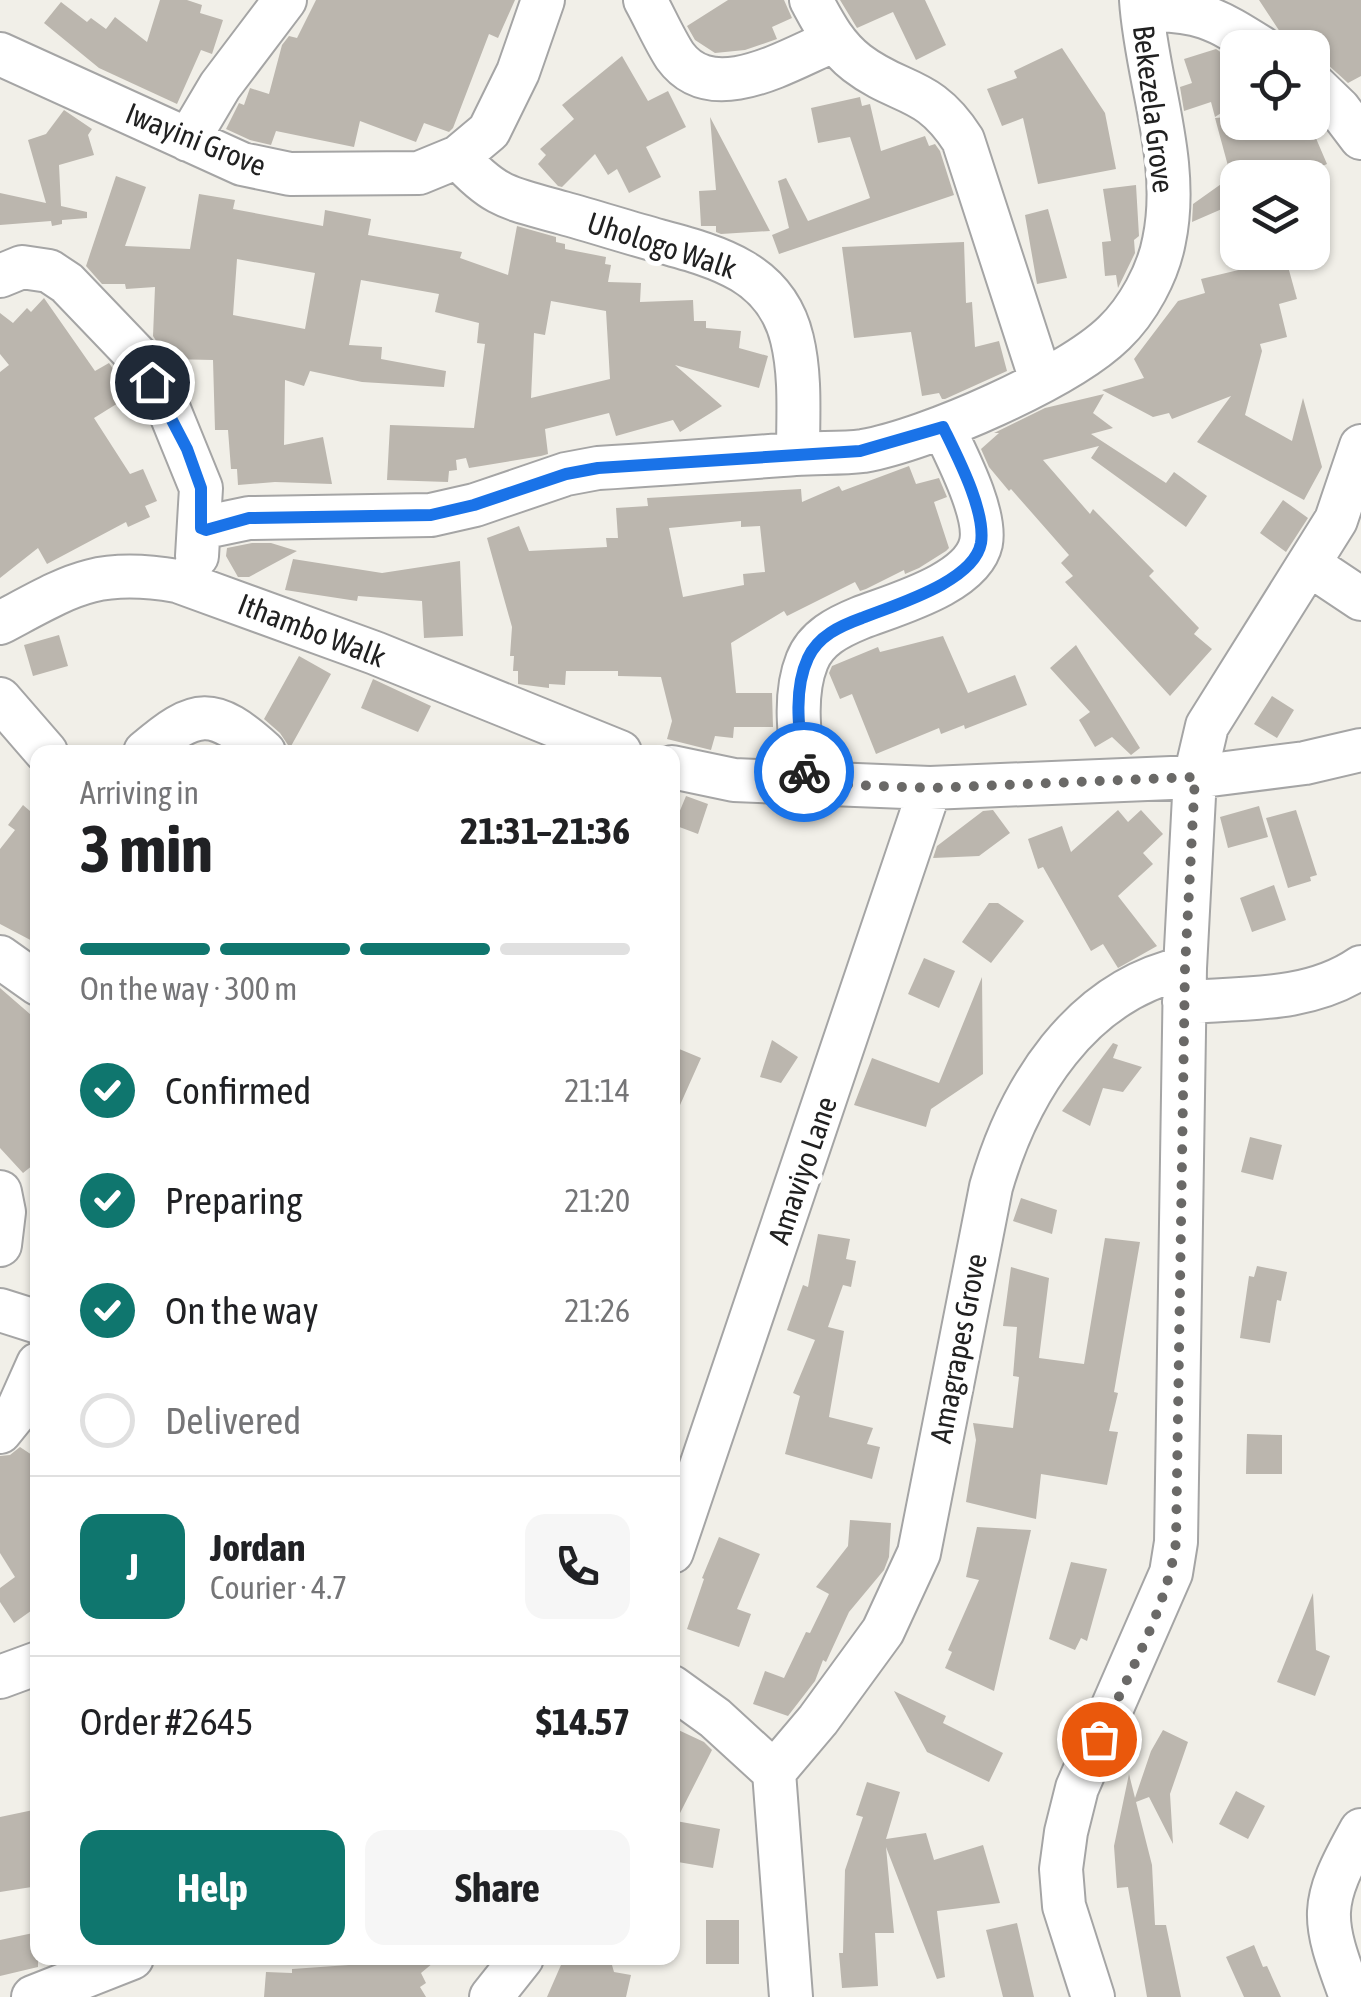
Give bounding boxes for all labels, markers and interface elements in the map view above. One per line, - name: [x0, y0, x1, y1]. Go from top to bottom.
- street label: Bekezela Grove: [1127, 23, 1181, 195]
- map controls: [1220, 30, 1330, 270]
- button: locate: [1220, 30, 1330, 140]
- street label: Iwayini Grove: [121, 95, 271, 183]
- button: layers: [1220, 160, 1330, 270]
- street label: Uhologo Walk: [583, 205, 741, 285]
- pin: [110, 340, 195, 425]
- icon: home: [125, 355, 180, 410]
- street label: Ithambo Walk: [234, 586, 390, 674]
- courier: [754, 722, 854, 822]
- icon: bike: [777, 745, 832, 800]
- text: Arriving in: [80, 774, 199, 811]
- text: 21:31–21:36: [460, 809, 630, 852]
- text: 3 min: [80, 811, 213, 886]
- text: On the way · 300 m: [80, 970, 297, 1007]
- icon: check: [80, 1063, 135, 1118]
- text: Confirmed: [165, 1069, 311, 1112]
- text: 21:14: [564, 1072, 630, 1109]
- street label: Amaviyo Lane: [761, 1092, 843, 1248]
- icon: check: [80, 1173, 135, 1228]
- text: Preparing: [165, 1179, 303, 1222]
- text: 21:20: [564, 1182, 630, 1219]
- street label: Amagrapes Grove: [923, 1250, 993, 1446]
- icon: check: [80, 1283, 135, 1338]
- text: On the way: [165, 1289, 318, 1332]
- text: 21:26: [564, 1292, 630, 1329]
- text: Delivered: [165, 1399, 301, 1442]
- button: phone: [525, 1514, 630, 1619]
- text: Jordan: [210, 1526, 305, 1569]
- text: J: [126, 1545, 139, 1588]
- text: Courier · 4.7: [210, 1569, 347, 1606]
- pin: [1057, 1697, 1142, 1782]
- text: Order #2645: [80, 1700, 253, 1743]
- text: $14.57: [536, 1700, 630, 1743]
- icon: bag: [1072, 1712, 1127, 1767]
- button: Help: [80, 1830, 345, 1945]
- button: Share: [365, 1830, 630, 1945]

